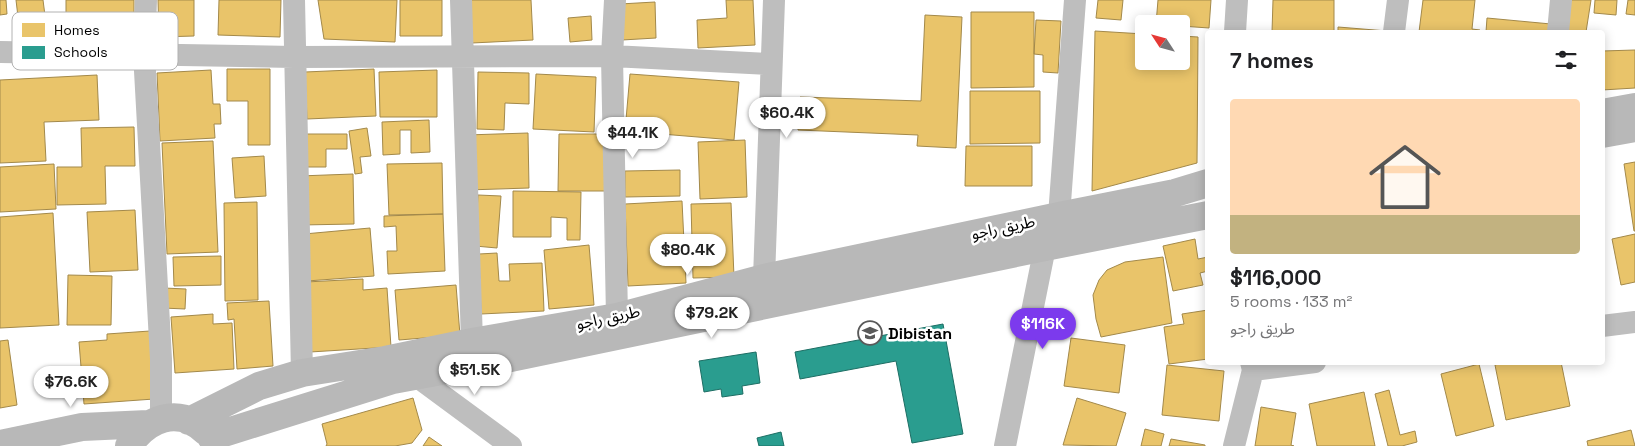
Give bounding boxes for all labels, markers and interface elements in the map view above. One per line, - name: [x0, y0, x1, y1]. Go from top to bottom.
- legend: [12, 12, 178, 70]
- north arrow: [1135, 15, 1190, 70]
- map controls: [1135, 15, 1190, 70]
- text: Homes: [54, 21, 100, 39]
- text: Schools: [54, 43, 108, 61]
- icon: filters: [1552, 46, 1580, 74]
- text: 7 homes: [1230, 47, 1314, 74]
- pin: $60.4K: [746, 96, 828, 139]
- text: $60.4K: [760, 102, 814, 123]
- pin: $44.1K: [592, 116, 674, 159]
- text: $44.1K: [607, 122, 659, 143]
- icon: home: [1360, 132, 1450, 222]
- street label: طريق راجو: [969, 210, 1037, 244]
- pin: $80.4K: [647, 234, 729, 276]
- text: $80.4K: [661, 239, 715, 260]
- text: $116,000: [1230, 264, 1321, 291]
- text: 5 rooms · 133 m²: [1230, 291, 1352, 312]
- pin: $79.2K: [671, 296, 753, 339]
- street label: طريق راجو: [574, 300, 642, 334]
- text: $79.2K: [686, 302, 738, 323]
- pin: $116K: [1008, 308, 1078, 350]
- text: $116K: [1021, 313, 1065, 334]
- text: طريق راجو: [1230, 318, 1295, 339]
- school or university icon: Dibistan: [857, 320, 883, 346]
- place label: Dibistan: [888, 323, 952, 344]
- pin: $51.5K: [434, 354, 516, 396]
- text: $51.5K: [450, 359, 500, 380]
- pin: $76.6K: [30, 366, 112, 408]
- text: $76.6K: [45, 371, 97, 392]

